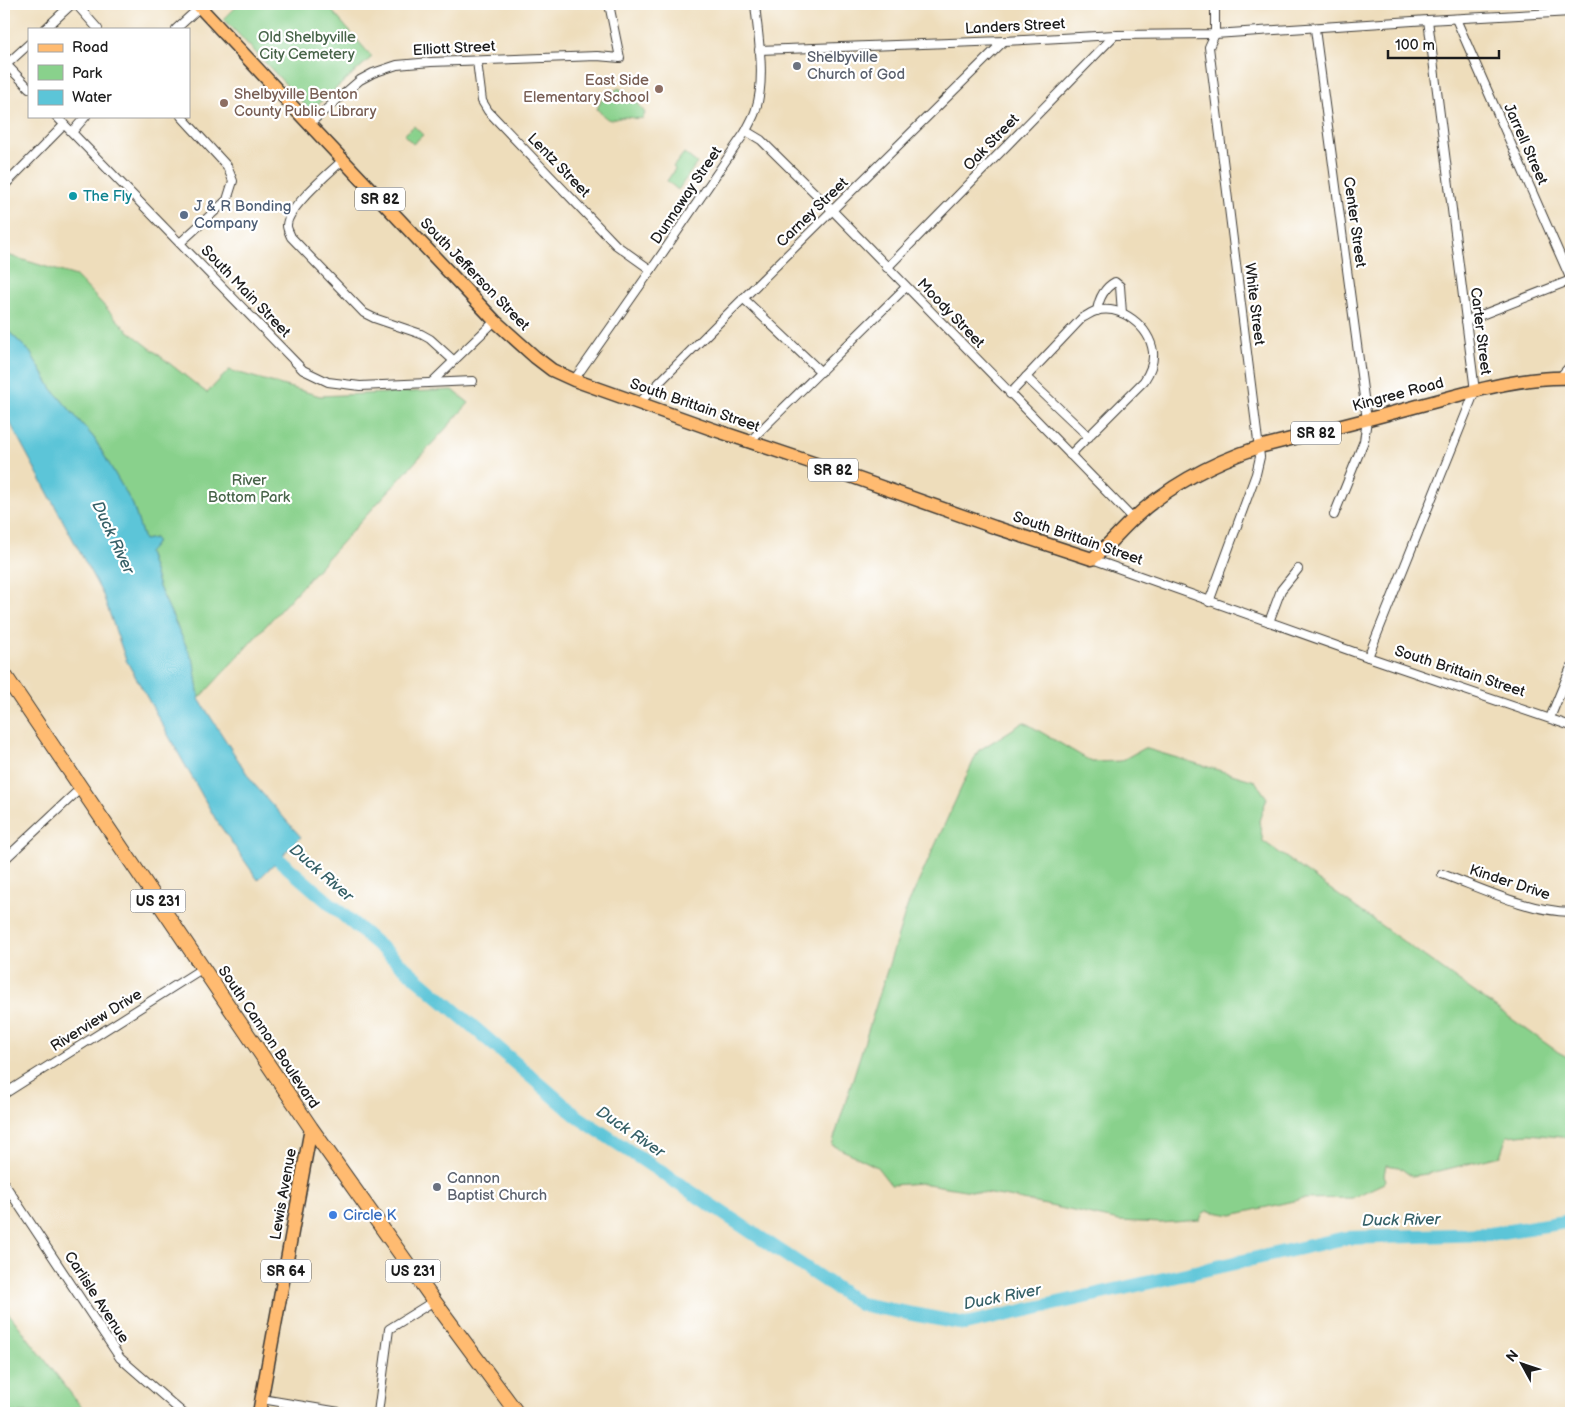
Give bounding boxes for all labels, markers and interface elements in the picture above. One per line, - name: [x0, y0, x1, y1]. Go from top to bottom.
- street label: Landers Street: [964, 14, 1066, 39]
- legend: [28, 28, 190, 118]
- park label: Old Shelbyville City Cemetery: [258, 28, 356, 64]
- scale bar: [1388, 28, 1499, 60]
- text: 100 m: [1395, 36, 1435, 55]
- street label: Elliott Street: [412, 37, 496, 60]
- text: Road: [72, 38, 108, 57]
- place label: Shelbyville Church of God: [807, 48, 905, 84]
- marker: Shelbyville Church of God: [791, 60, 803, 72]
- text: Park: [72, 64, 103, 83]
- place label: East Side Elementary School: [523, 71, 649, 107]
- marker: East Side Elementary School: [653, 83, 665, 95]
- place label: Shelbyville Benton County Public Library: [234, 85, 377, 121]
- text: Water: [72, 88, 112, 107]
- marker: Shelbyville Benton County Public Library: [218, 97, 230, 109]
- street label: Jarrell Street: [1499, 101, 1552, 188]
- street label: Oak Street: [960, 110, 1023, 175]
- street label: Lentz Street: [523, 129, 594, 202]
- street label: Dunnaway Street: [647, 142, 726, 248]
- street label: Carney Street: [772, 173, 853, 251]
- street label: Center Street: [1339, 175, 1370, 269]
- place label: The Fly: [83, 187, 132, 206]
- road number: SR 82: [355, 188, 405, 210]
- marker: The Fly: [67, 190, 79, 202]
- place label: J & R Bonding Company: [194, 197, 291, 233]
- marker: J & R Bonding Company: [178, 209, 190, 221]
- street label: South Jefferson Street: [416, 214, 534, 335]
- street label: South Main Street: [197, 241, 295, 342]
- street label: White Street: [1240, 262, 1269, 347]
- street label: Moody Street: [913, 275, 989, 352]
- street label: Carter Street: [1466, 286, 1495, 376]
- street label: Kingree Road: [1350, 373, 1446, 416]
- street label: South Brittain Street: [627, 374, 763, 437]
- road number: SR 82: [1291, 422, 1341, 444]
- road number: SR 82: [808, 458, 858, 482]
- park label: River Bottom Park: [208, 471, 291, 507]
- water label: Duck River: [87, 498, 138, 578]
- street label: South Brittain Street: [1010, 507, 1146, 570]
- street label: South Brittain Street: [1392, 641, 1528, 702]
- water label: Duck River: [285, 840, 358, 907]
- street label: Kinder Drive: [1467, 860, 1553, 904]
- road number: US 231: [130, 889, 186, 912]
- street label: South Cannon Boulevard: [214, 962, 323, 1112]
- street label: Riverview Drive: [47, 985, 145, 1056]
- water label: Duck River: [592, 1102, 669, 1163]
- street label: Lewis Avenue: [266, 1147, 301, 1241]
- place label: Cannon Baptist Church: [447, 1169, 547, 1205]
- marker: Cannon Baptist Church: [431, 1181, 443, 1193]
- place label: Circle K: [343, 1206, 396, 1225]
- marker: Circle K: [327, 1209, 339, 1221]
- water label: Duck River: [1362, 1210, 1442, 1231]
- street label: Carlisle Avenue: [60, 1248, 133, 1347]
- road number: SR 64: [261, 1260, 311, 1282]
- road number: US 231: [386, 1260, 440, 1282]
- water label: Duck River: [962, 1280, 1044, 1314]
- north arrow: [1498, 1340, 1548, 1390]
- text: N: [1503, 1346, 1522, 1365]

